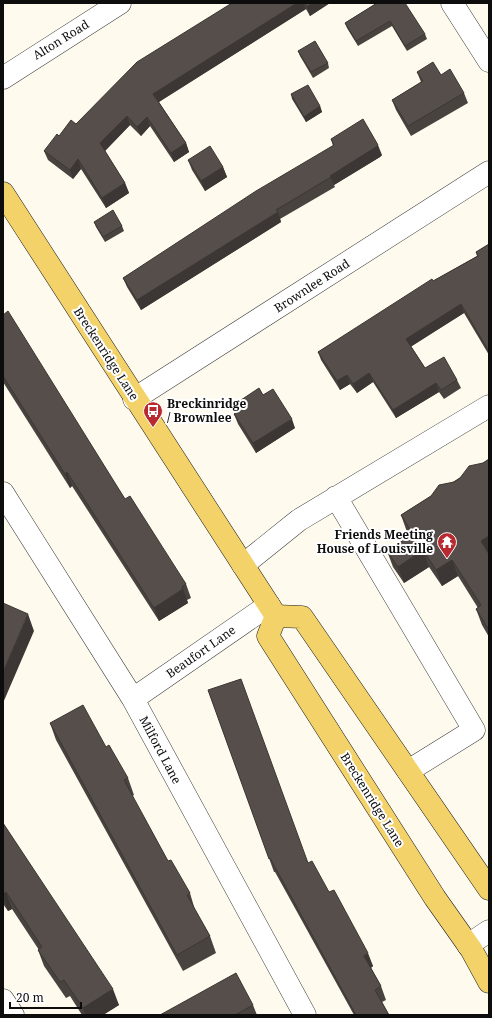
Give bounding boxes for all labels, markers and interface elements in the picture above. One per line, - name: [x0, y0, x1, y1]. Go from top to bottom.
- street label: Alton Road: [29, 15, 93, 64]
- street label: Brownlee Road: [271, 254, 353, 316]
- street label: Breckenridge Lane: [70, 304, 143, 404]
- place label: Breckinridge / Brownlee: [167, 395, 246, 426]
- bus stop icon: Breckinridge / Brownlee: [142, 400, 164, 428]
- place label: Friends Meeting House of Louisville: [317, 526, 433, 557]
- temple icon: Friends Meeting House of Louisville: [436, 531, 458, 559]
- street label: Beaufort Lane: [163, 621, 239, 682]
- street label: Milford Lane: [135, 713, 185, 787]
- street label: Breckenridge Lane: [337, 749, 408, 850]
- scale bar: [10, 984, 81, 1010]
- text: 20 m: [16, 989, 44, 1006]

